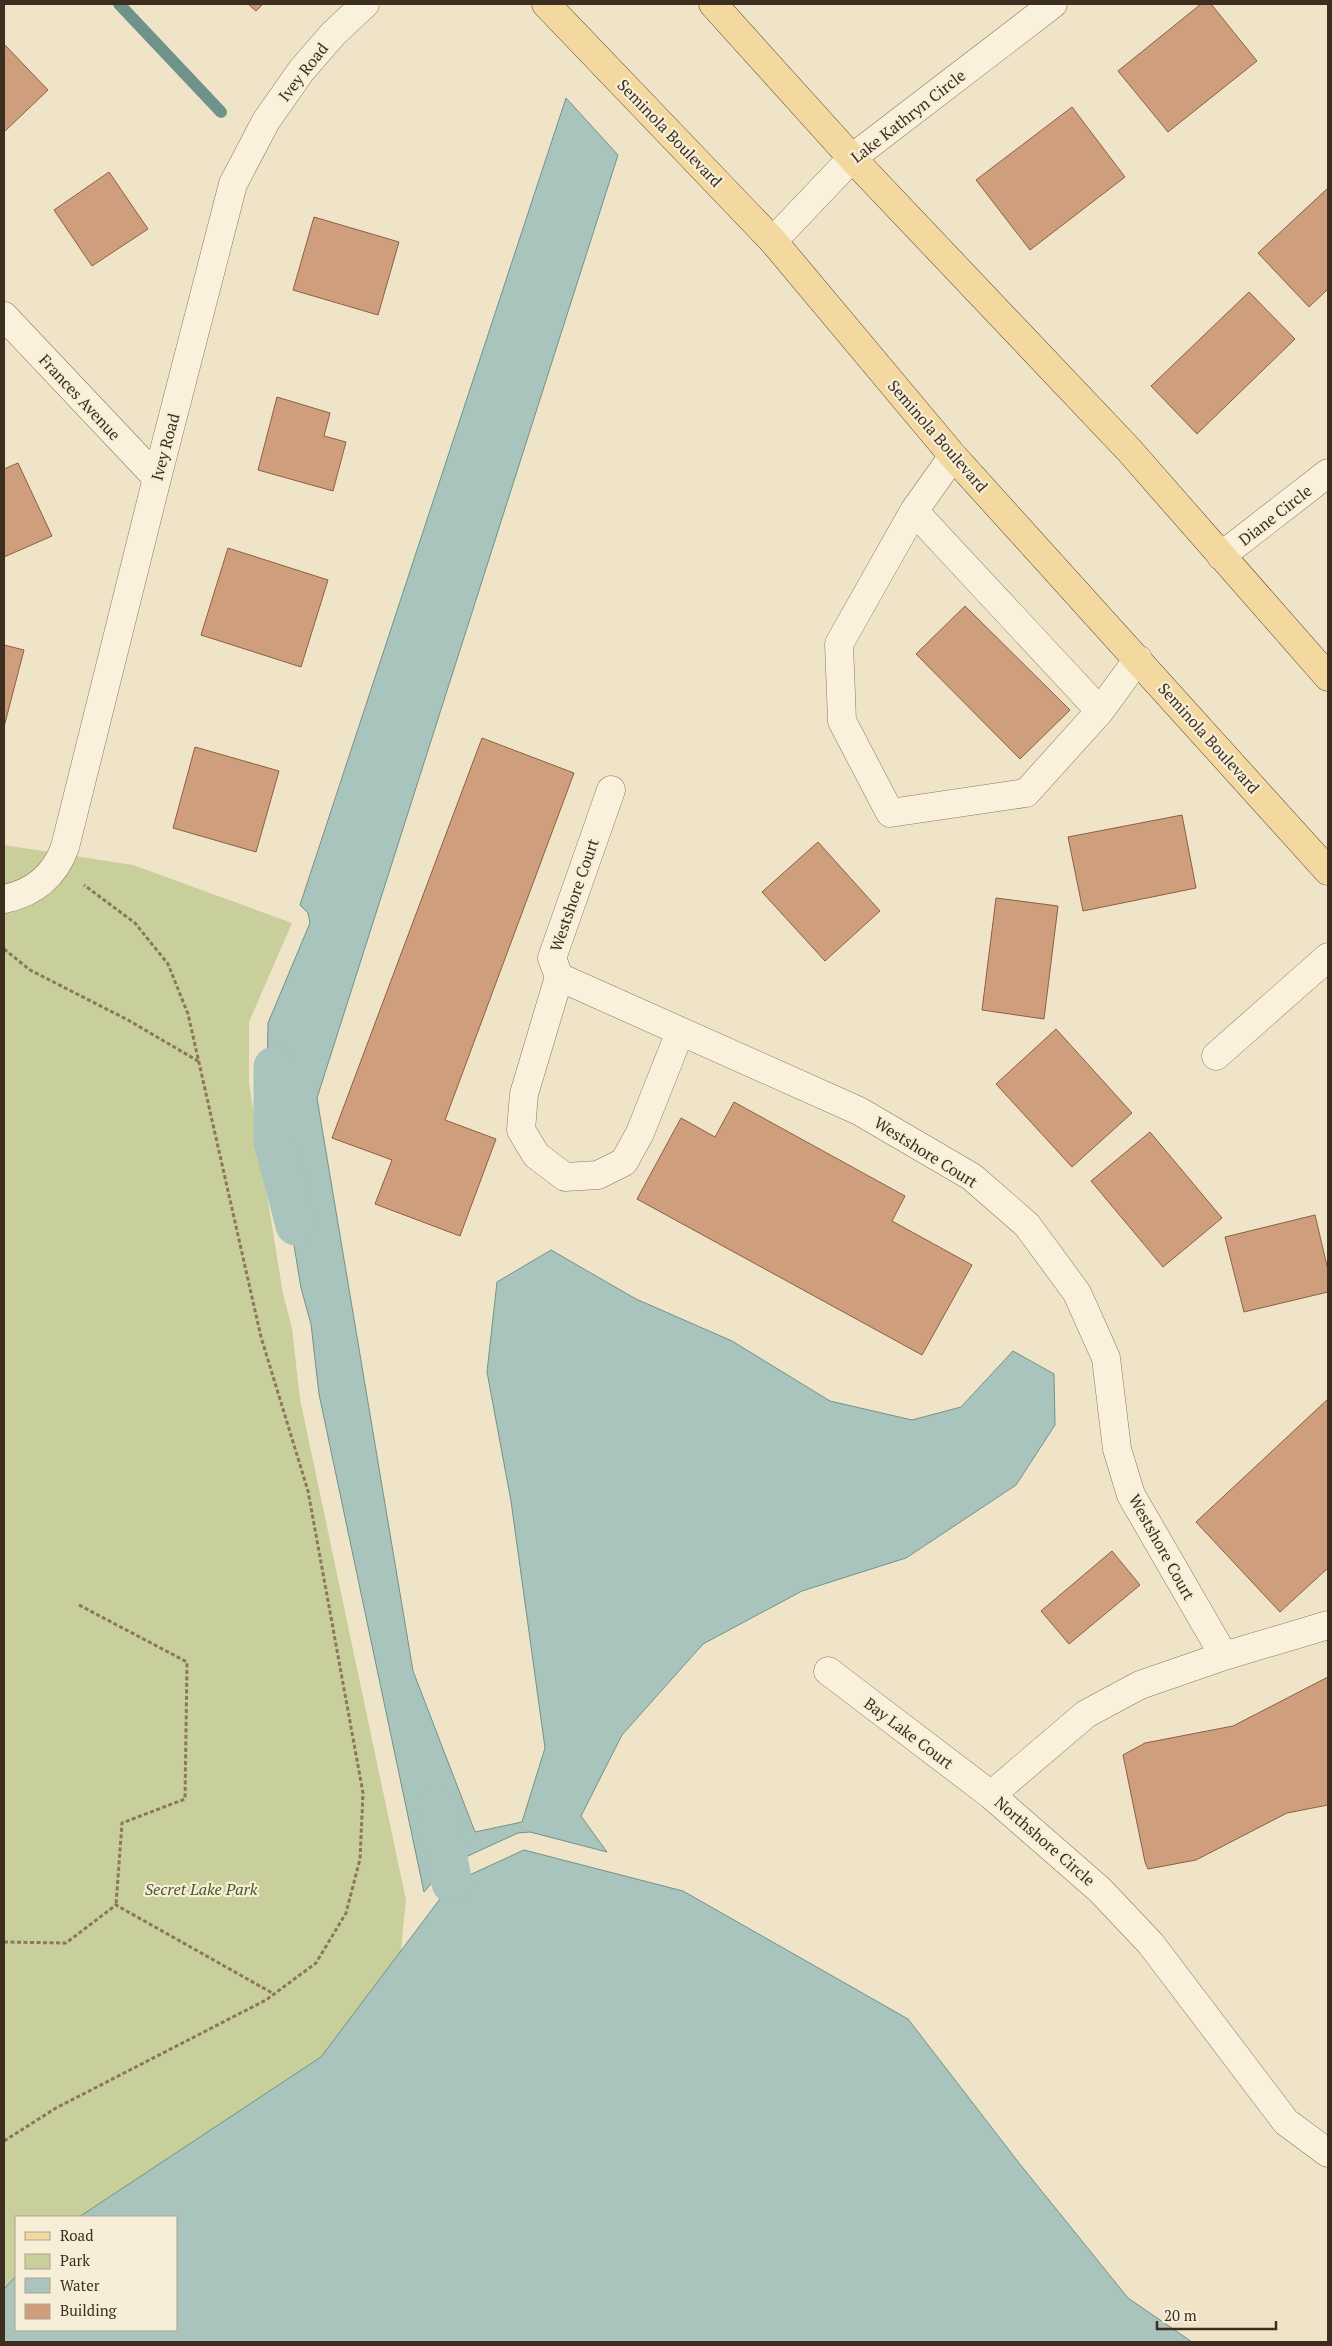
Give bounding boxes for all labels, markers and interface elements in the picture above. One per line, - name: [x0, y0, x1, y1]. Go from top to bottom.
- street label: Ivey Road: [273, 38, 333, 106]
- street label: Lake Kathryn Circle: [846, 64, 970, 168]
- street label: Seminola Boulevard: [613, 74, 727, 192]
- street label: Frances Avenue: [34, 349, 126, 445]
- street label: Seminola Boulevard: [883, 375, 993, 497]
- street label: Ivey Road: [145, 411, 185, 483]
- street label: Diane Circle: [1234, 479, 1316, 551]
- street label: Seminola Boulevard: [1153, 678, 1265, 798]
- street label: Westshore Court: [544, 836, 604, 954]
- street label: Westshore Court: [870, 1111, 982, 1193]
- street label: Westshore Court: [1124, 1490, 1200, 1604]
- street label: Bay Lake Court: [860, 1692, 958, 1774]
- street label: Northshore Circle: [990, 1791, 1100, 1891]
- park label: Secret Lake Park: [145, 1878, 258, 1900]
- legend: [15, 2216, 178, 2331]
- text: Road: [60, 2225, 93, 2245]
- text: Park: [60, 2250, 90, 2270]
- text: Water: [60, 2275, 100, 2295]
- scale bar: [1157, 2298, 1276, 2330]
- text: Building: [60, 2300, 118, 2320]
- text: 20 m: [1164, 2305, 1197, 2325]

